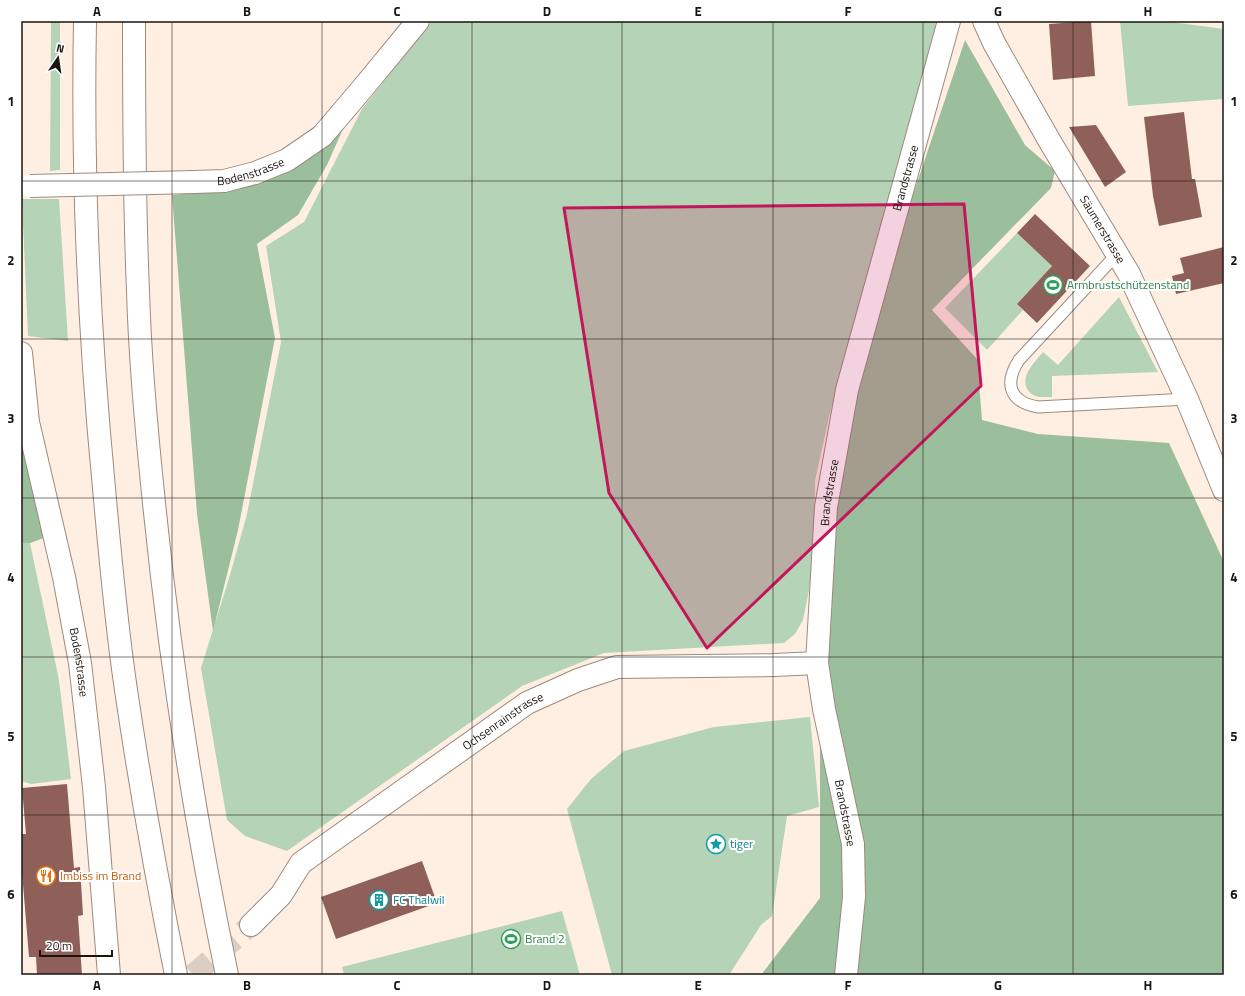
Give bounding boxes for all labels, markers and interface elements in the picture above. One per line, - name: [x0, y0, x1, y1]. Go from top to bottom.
- text: A: [93, 1, 101, 21]
- text: B: [243, 1, 251, 21]
- text: C: [393, 1, 401, 21]
- text: D: [543, 1, 551, 21]
- text: E: [694, 1, 702, 21]
- text: F: [845, 1, 852, 21]
- text: G: [994, 1, 1002, 21]
- text: H: [1144, 1, 1152, 21]
- north arrow: [38, 38, 78, 78]
- text: N: [55, 40, 66, 57]
- text: 1: [7, 91, 15, 111]
- text: 1: [1230, 91, 1238, 111]
- street label: Brandstrasse: [887, 143, 923, 213]
- street label: Bodenstrasse: [217, 152, 287, 190]
- street label: Säumerstrasse: [1075, 192, 1131, 267]
- text: 2: [7, 250, 15, 270]
- text: 2: [1230, 250, 1238, 270]
- sports icon: Armbrustschützenstand: [1042, 274, 1064, 296]
- place label: Armbrustschützenstand: [1067, 275, 1189, 294]
- text: 3: [7, 408, 15, 428]
- text: 3: [1230, 408, 1238, 428]
- street label: Brandstrasse: [815, 457, 843, 527]
- text: 4: [7, 567, 15, 587]
- text: 4: [1230, 567, 1238, 587]
- street label: Bodenstrasse: [65, 626, 94, 698]
- street label: Ochsenrainstrasse: [458, 687, 546, 755]
- text: 5: [7, 726, 15, 746]
- text: 5: [1230, 726, 1238, 746]
- street label: Brandstrasse: [830, 778, 861, 848]
- place icon: tiger: [705, 833, 727, 855]
- place label: tiger: [730, 834, 753, 853]
- restaurant icon: Imbiss im Brand: [35, 865, 57, 887]
- place label: Imbiss im Brand: [60, 866, 141, 885]
- text: 6: [7, 884, 15, 904]
- text: 6: [1230, 884, 1238, 904]
- building icon: FC Thalwil: [368, 889, 390, 911]
- place label: FC Thalwil: [393, 890, 444, 909]
- sports icon: Brand 2: [500, 928, 522, 950]
- place label: Brand 2: [525, 929, 565, 948]
- scale bar: [40, 932, 112, 958]
- text: 20 m: [46, 936, 72, 955]
- text: A: [93, 975, 101, 995]
- text: B: [243, 975, 251, 995]
- text: C: [393, 975, 401, 995]
- text: D: [543, 975, 551, 995]
- text: E: [694, 975, 702, 995]
- text: F: [845, 975, 852, 995]
- text: G: [994, 975, 1002, 995]
- text: H: [1144, 975, 1152, 995]

